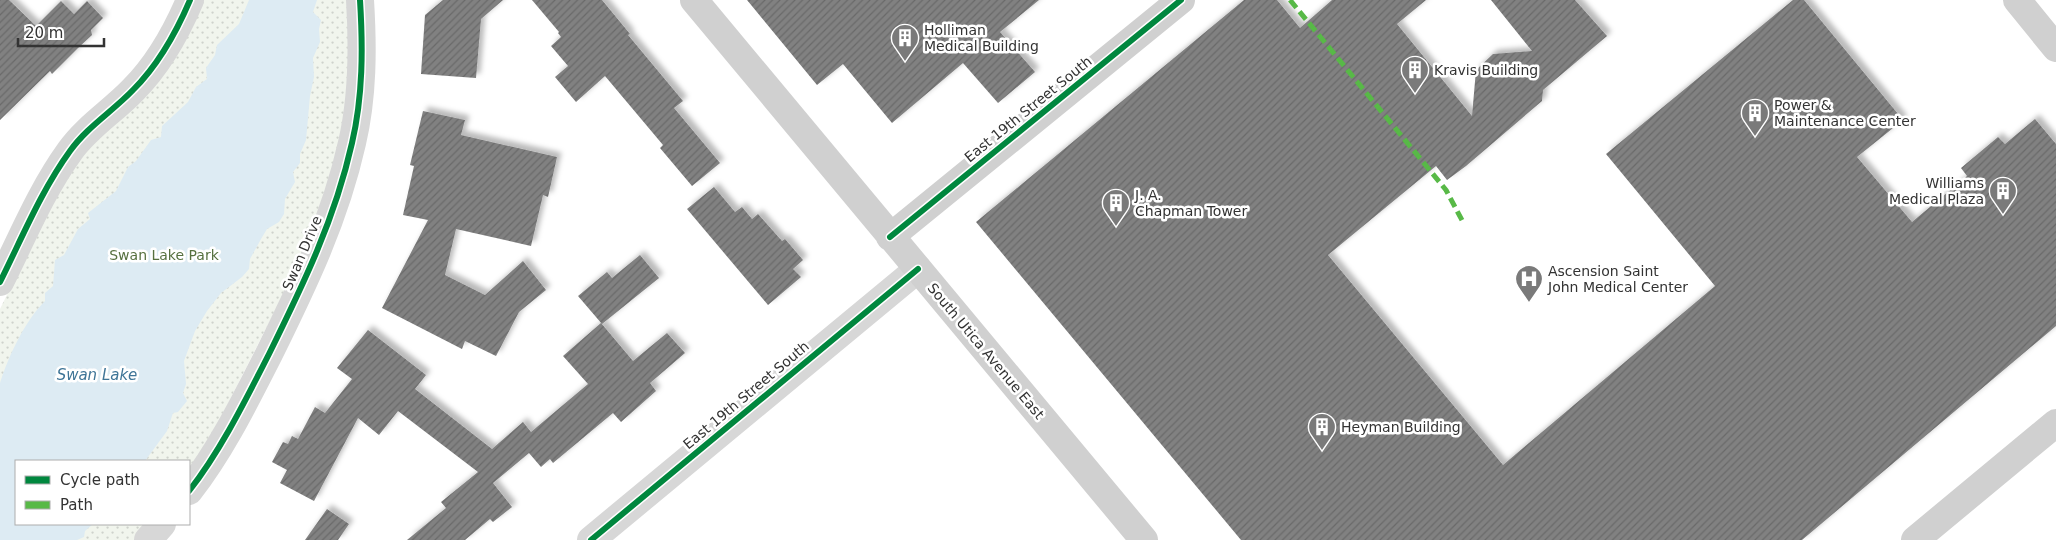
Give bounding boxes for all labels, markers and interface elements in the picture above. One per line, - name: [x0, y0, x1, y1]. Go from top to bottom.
- scale bar: [18, 15, 104, 47]
- place label: Holliman Medical Building: [924, 22, 1039, 54]
- building icon: Holliman Medical Building: [890, 23, 920, 62]
- text: 20 m: [25, 24, 63, 42]
- street label: East 19th Street South: [961, 53, 1095, 165]
- building icon: Kravis Building: [1400, 55, 1430, 94]
- place label: Kravis Building: [1434, 62, 1538, 78]
- place label: Power & Maintenance Center: [1774, 97, 1916, 129]
- building icon: Power & Maintenance Center: [1740, 98, 1770, 137]
- place label: Williams Medical Plaza: [1889, 175, 1984, 207]
- building icon: Williams Medical Plaza: [1988, 176, 2018, 215]
- place label: J. A. Chapman Tower: [1134, 187, 1247, 219]
- building icon: J. A. Chapman Tower: [1101, 188, 1131, 227]
- street label: Swan Drive: [279, 213, 325, 293]
- park label: Swan Lake Park: [109, 247, 220, 263]
- place label: Ascension Saint John Medical Center: [1547, 263, 1688, 295]
- hospital icon: Ascension Saint John Medical Center: [1514, 264, 1544, 303]
- street label: South Utica Avenue East: [925, 280, 1048, 422]
- street label: East 19th Street South: [680, 338, 812, 452]
- water label: Swan Lake: [57, 366, 137, 384]
- building icon: Heyman Building: [1307, 412, 1337, 451]
- place label: Heyman Building: [1341, 419, 1461, 435]
- legend: [15, 460, 190, 525]
- text: Cycle path: [60, 471, 140, 489]
- text: Path: [60, 496, 93, 514]

